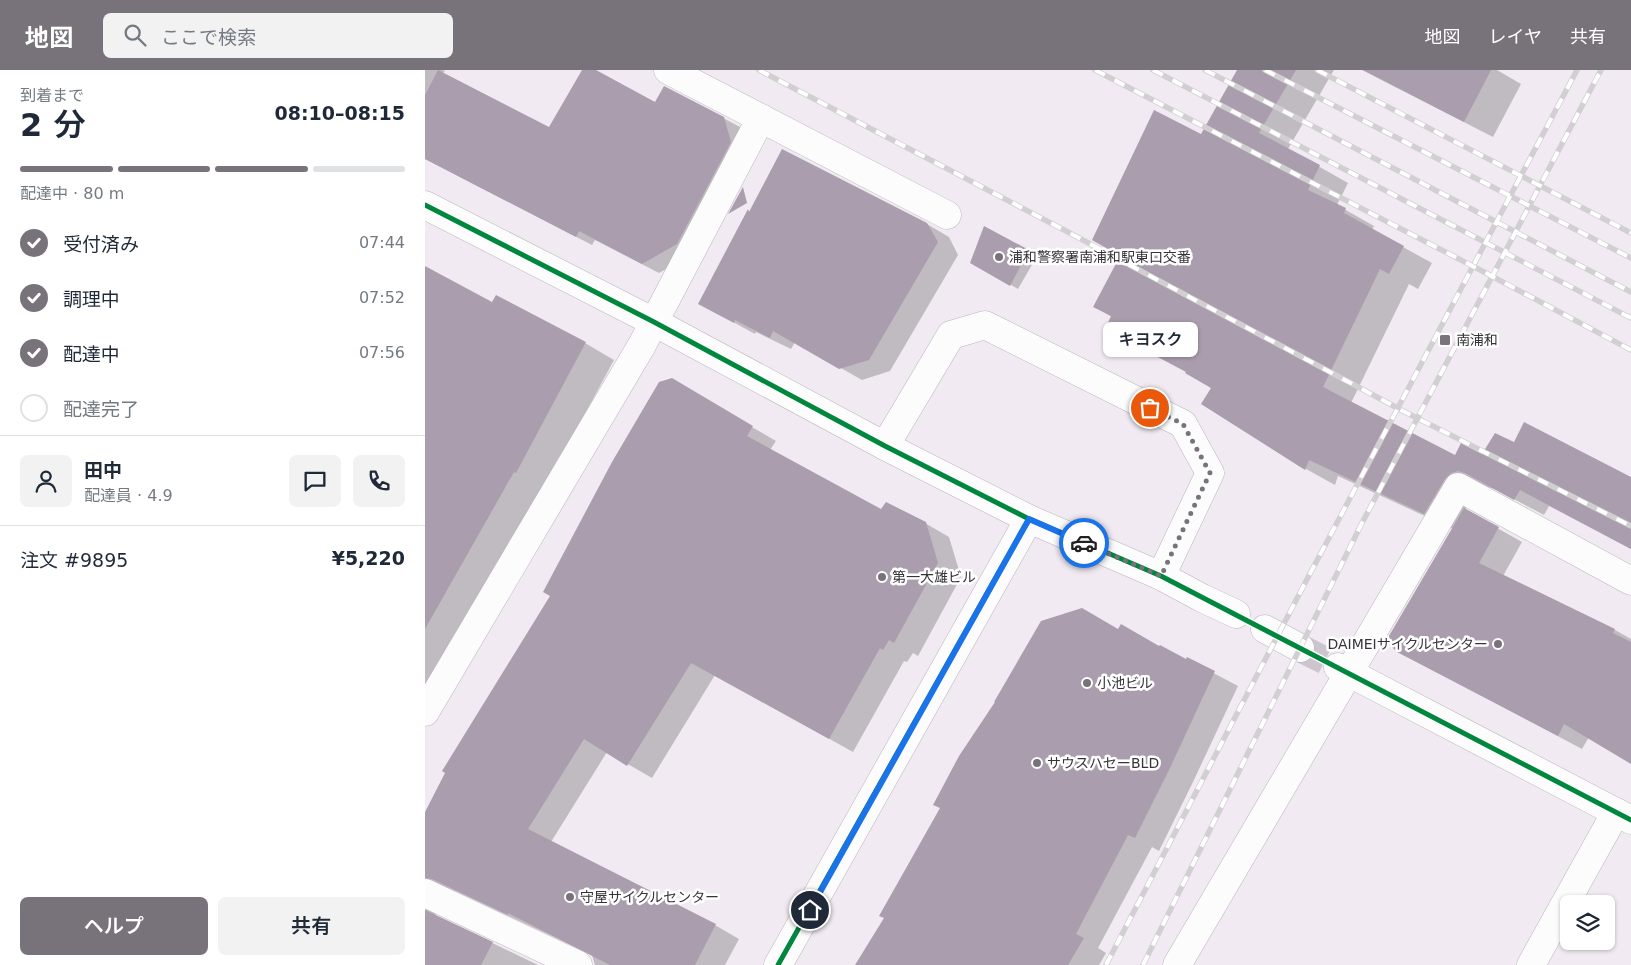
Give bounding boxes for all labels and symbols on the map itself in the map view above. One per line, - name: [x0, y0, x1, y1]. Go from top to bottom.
- place label: 浦和警察署南浦和駅東口交番: [1009, 249, 1191, 265]
- marker: 浦和警察署南浦和駅東口交番: [993, 251, 1005, 263]
- callout: キヨスク: [1103, 323, 1197, 358]
- place label: 南浦和: [1456, 332, 1498, 348]
- marker: 南浦和: [1438, 333, 1452, 347]
- pin: [1129, 387, 1171, 429]
- courier: [1059, 518, 1109, 568]
- place label: 第一大雄ビル: [892, 569, 976, 585]
- marker: 第一大雄ビル: [876, 571, 888, 583]
- place label: DAIMEIサイクルセンター: [1327, 636, 1488, 652]
- marker: DAIMEIサイクルセンター: [1492, 638, 1504, 650]
- place label: 小池ビル: [1097, 675, 1153, 691]
- marker: 小池ビル: [1081, 677, 1093, 689]
- place label: サウスハセーBLD: [1047, 755, 1159, 771]
- marker: サウスハセーBLD: [1031, 757, 1043, 769]
- place label: 守屋サイクルセンター: [580, 889, 719, 905]
- pin: [789, 889, 831, 931]
- marker: 守屋サイクルセンター: [564, 891, 576, 903]

